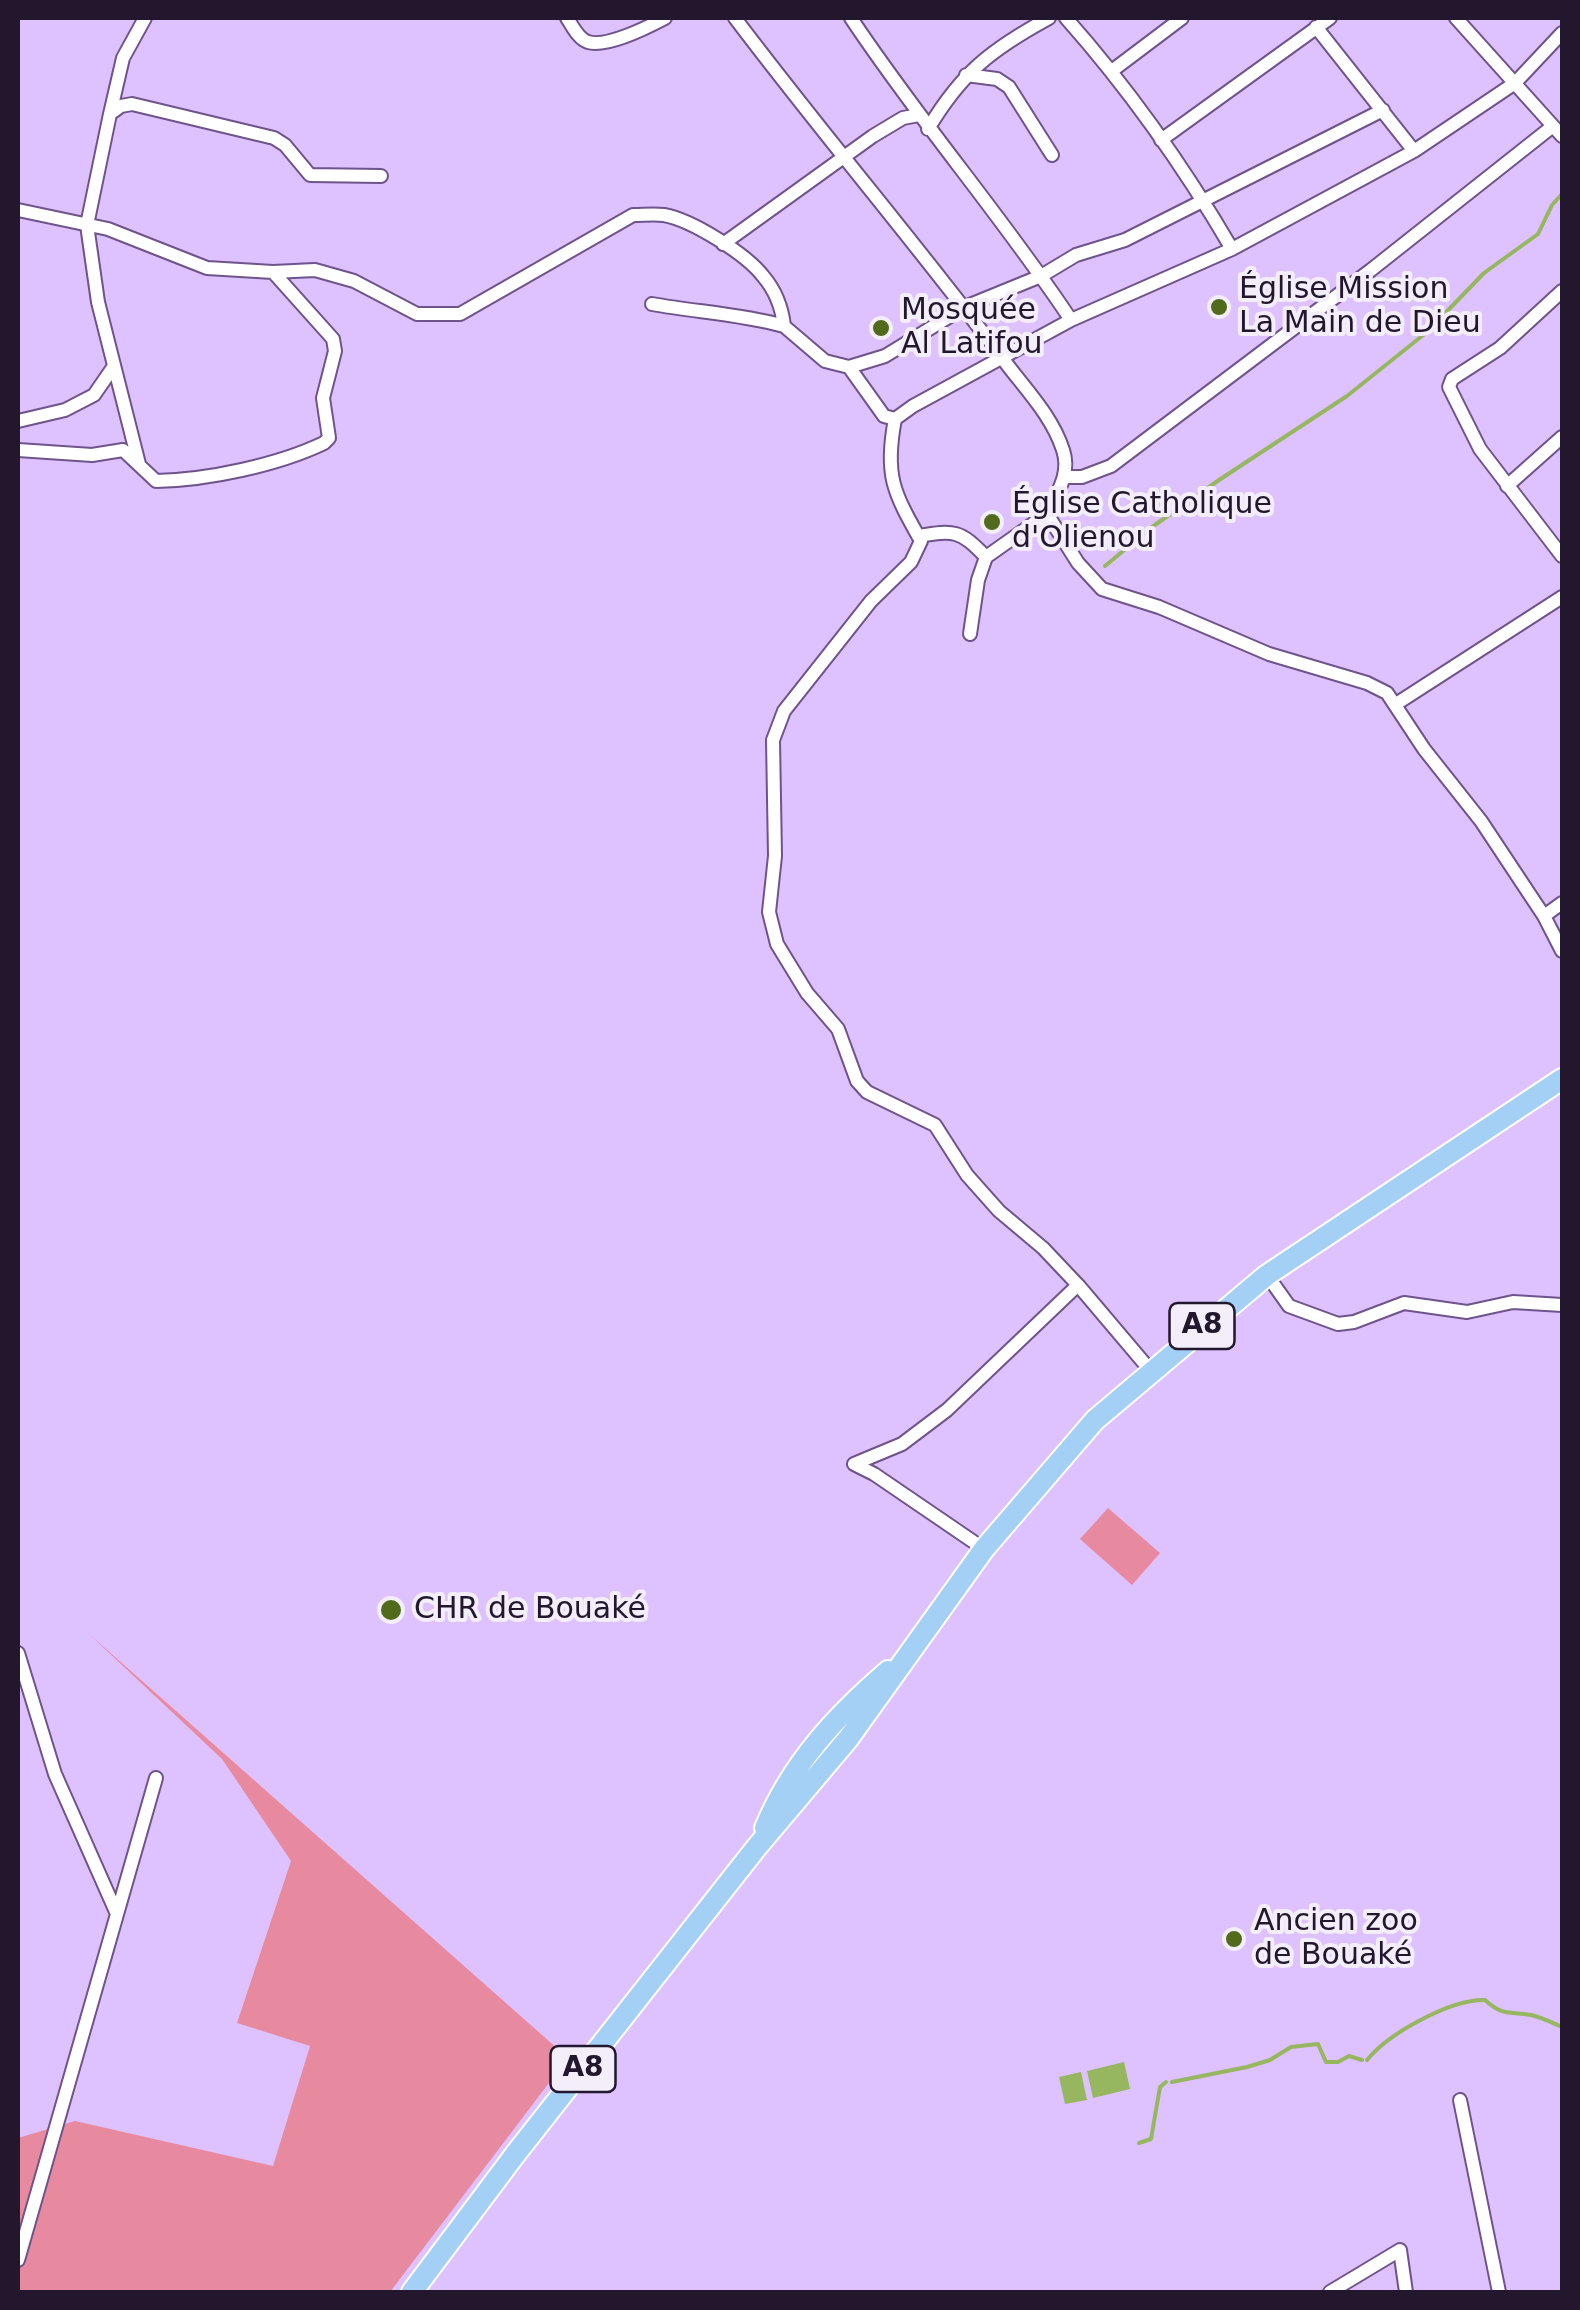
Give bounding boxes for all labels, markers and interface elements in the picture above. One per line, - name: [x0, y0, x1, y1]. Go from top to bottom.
- place label: Église Mission La Main de Dieu: [1239, 272, 1481, 342]
- place label: Mosquée Al Latifou: [901, 293, 1043, 364]
- marker: Église Mission La Main de Dieu: [1208, 296, 1230, 318]
- marker: Mosquée Al Latifou: [870, 317, 892, 339]
- place label: Église Catholique d'Olienou: [1012, 487, 1272, 558]
- marker: Église Catholique d'Olienou: [981, 511, 1003, 533]
- road number: A8: [1170, 1303, 1234, 1349]
- place label: CHR de Bouaké: [414, 1592, 646, 1628]
- marker: CHR de Bouaké: [378, 1597, 404, 1623]
- place label: Ancien zoo de Bouaké: [1254, 1904, 1418, 1974]
- marker: Ancien zoo de Bouaké: [1223, 1928, 1245, 1950]
- road number: A8: [550, 2046, 616, 2092]

